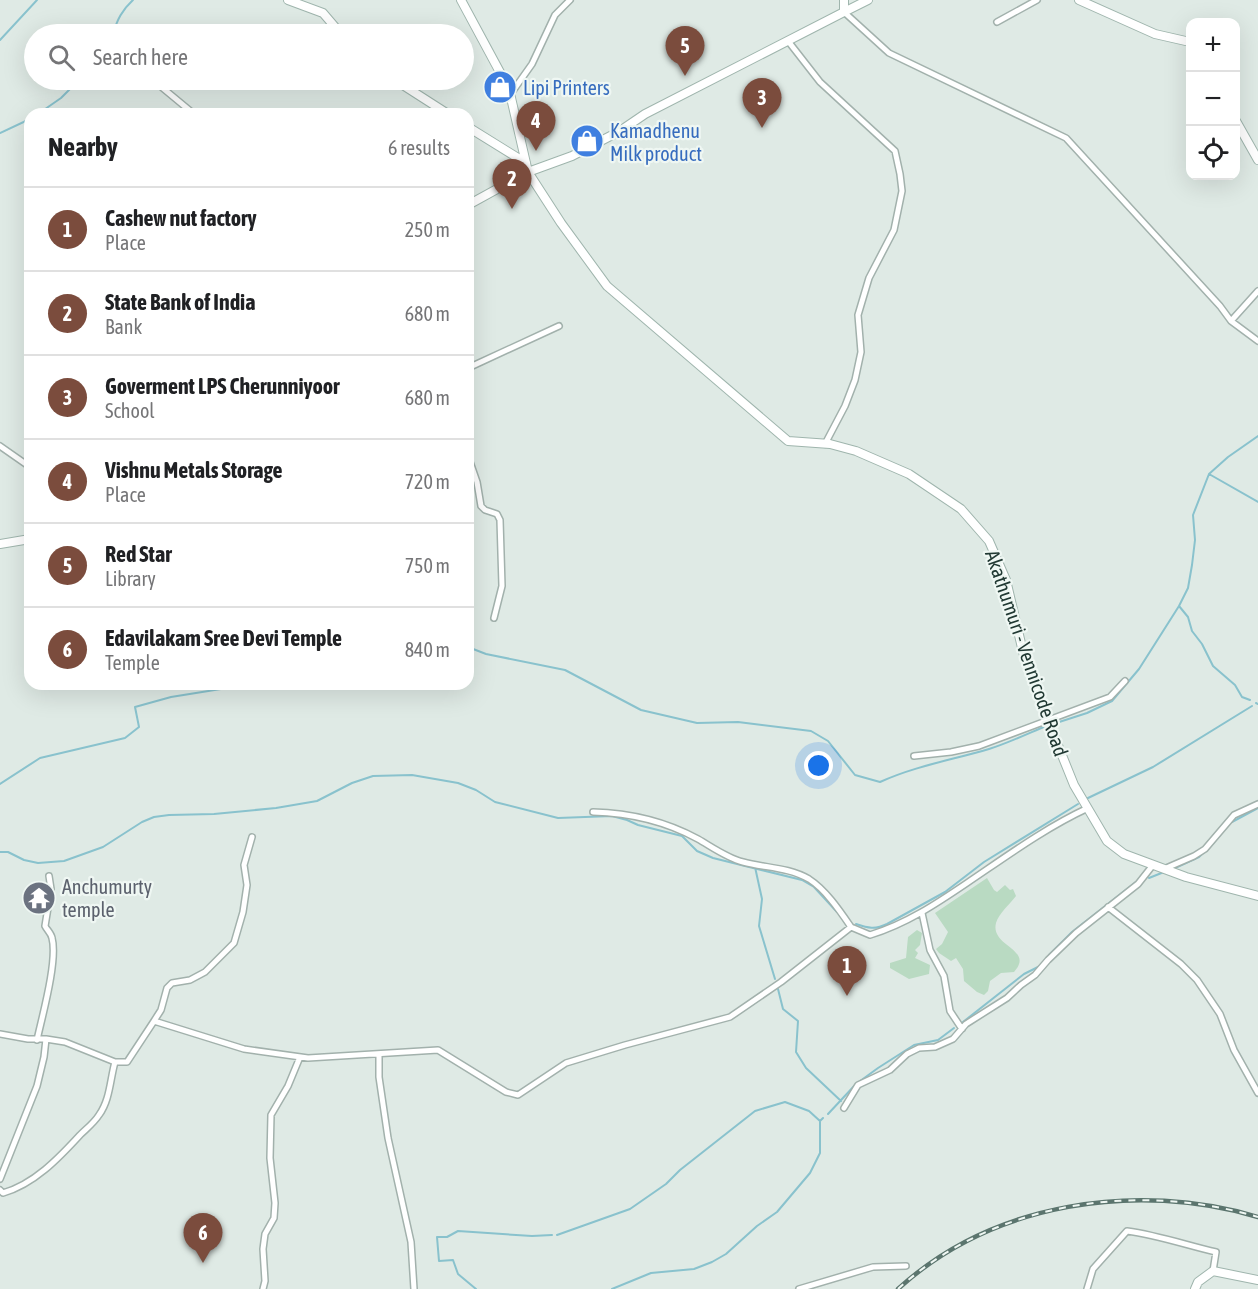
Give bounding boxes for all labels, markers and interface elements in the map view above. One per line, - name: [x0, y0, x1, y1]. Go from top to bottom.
- map controls: [1186, 18, 1240, 180]
- button: +: [1186, 18, 1240, 72]
- search box: [24, 24, 474, 90]
- pin: 5: [666, 26, 704, 76]
- icon: search: [45, 41, 78, 74]
- text: Search here: [93, 44, 188, 70]
- shop icon: Lipi Printers: [482, 69, 518, 105]
- button: −: [1186, 72, 1240, 126]
- place label: Lipi Printers: [523, 76, 610, 99]
- pin: 3: [742, 78, 782, 128]
- pin: 4: [516, 102, 556, 151]
- place label: Kamadhenu Milk product: [610, 119, 702, 165]
- shop icon: Kamadhenu Milk product: [569, 123, 605, 159]
- button: locate: [1186, 126, 1240, 180]
- text: Nearby: [48, 132, 118, 162]
- text: 6 results: [388, 136, 450, 159]
- pin: 2: [492, 160, 532, 209]
- text: Cashew nut factory: [105, 205, 257, 231]
- text: 1: [63, 218, 72, 241]
- text: 250 m: [405, 218, 450, 241]
- text: Place: [105, 231, 146, 254]
- text: State Bank of India: [105, 289, 255, 315]
- text: 2: [63, 302, 72, 325]
- text: 680 m: [405, 302, 450, 325]
- text: Bank: [105, 315, 142, 338]
- text: Goverment LPS Cherunniyoor: [105, 373, 340, 399]
- text: 3: [63, 386, 72, 409]
- text: 680 m: [405, 386, 450, 409]
- text: School: [105, 399, 155, 422]
- text: Vishnu Metals Storage: [105, 457, 282, 483]
- text: 4: [63, 470, 72, 493]
- text: 720 m: [405, 470, 450, 493]
- text: Place: [105, 483, 146, 506]
- text: Red Star: [105, 541, 172, 567]
- street label: Akathumuri - Vennicode Road: [981, 547, 1073, 759]
- text: 5: [63, 554, 72, 577]
- text: 750 m: [405, 554, 450, 577]
- text: Library: [105, 567, 156, 590]
- text: Edavilakam Sree Devi Temple: [105, 625, 342, 651]
- text: 6: [63, 638, 72, 661]
- text: 840 m: [405, 638, 450, 661]
- text: Temple: [105, 651, 160, 674]
- your location: [804, 751, 833, 780]
- place label: Anchumurty temple: [62, 875, 152, 921]
- temple icon: Anchumurty temple: [21, 880, 57, 916]
- pin: 1: [828, 946, 866, 996]
- pin: 6: [184, 1214, 222, 1263]

